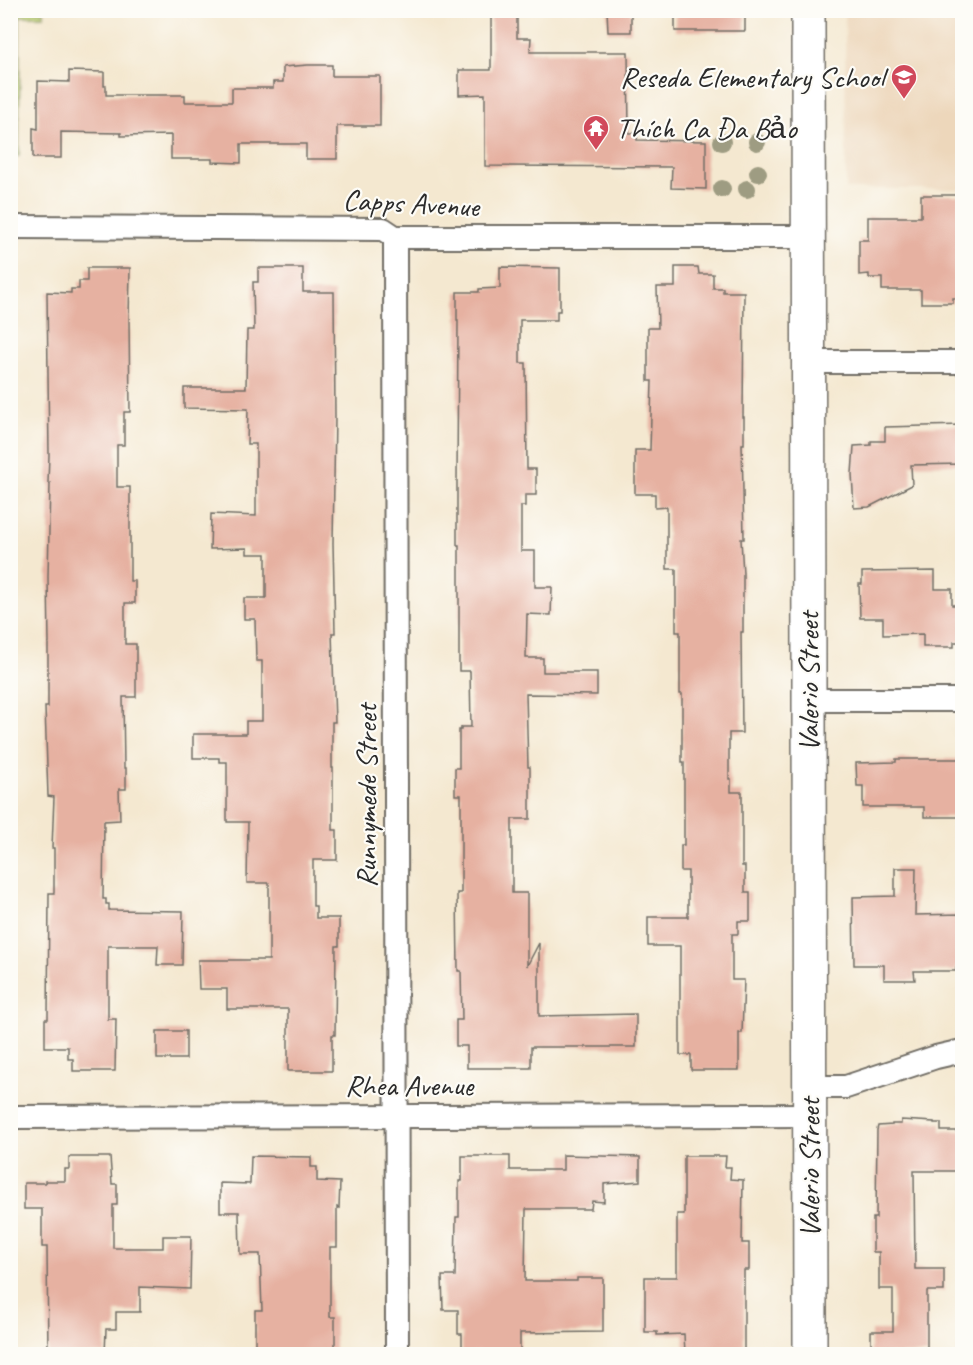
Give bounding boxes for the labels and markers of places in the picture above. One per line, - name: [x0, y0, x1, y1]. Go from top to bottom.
- place label: Reseda Elementary School: [620, 58, 889, 96]
- school or university icon: Reseda Elementary School: [889, 62, 919, 100]
- place label: Thích Ca Đa Bảo: [616, 109, 798, 147]
- temple icon: Thích Ca Đa Bảo: [581, 113, 611, 151]

